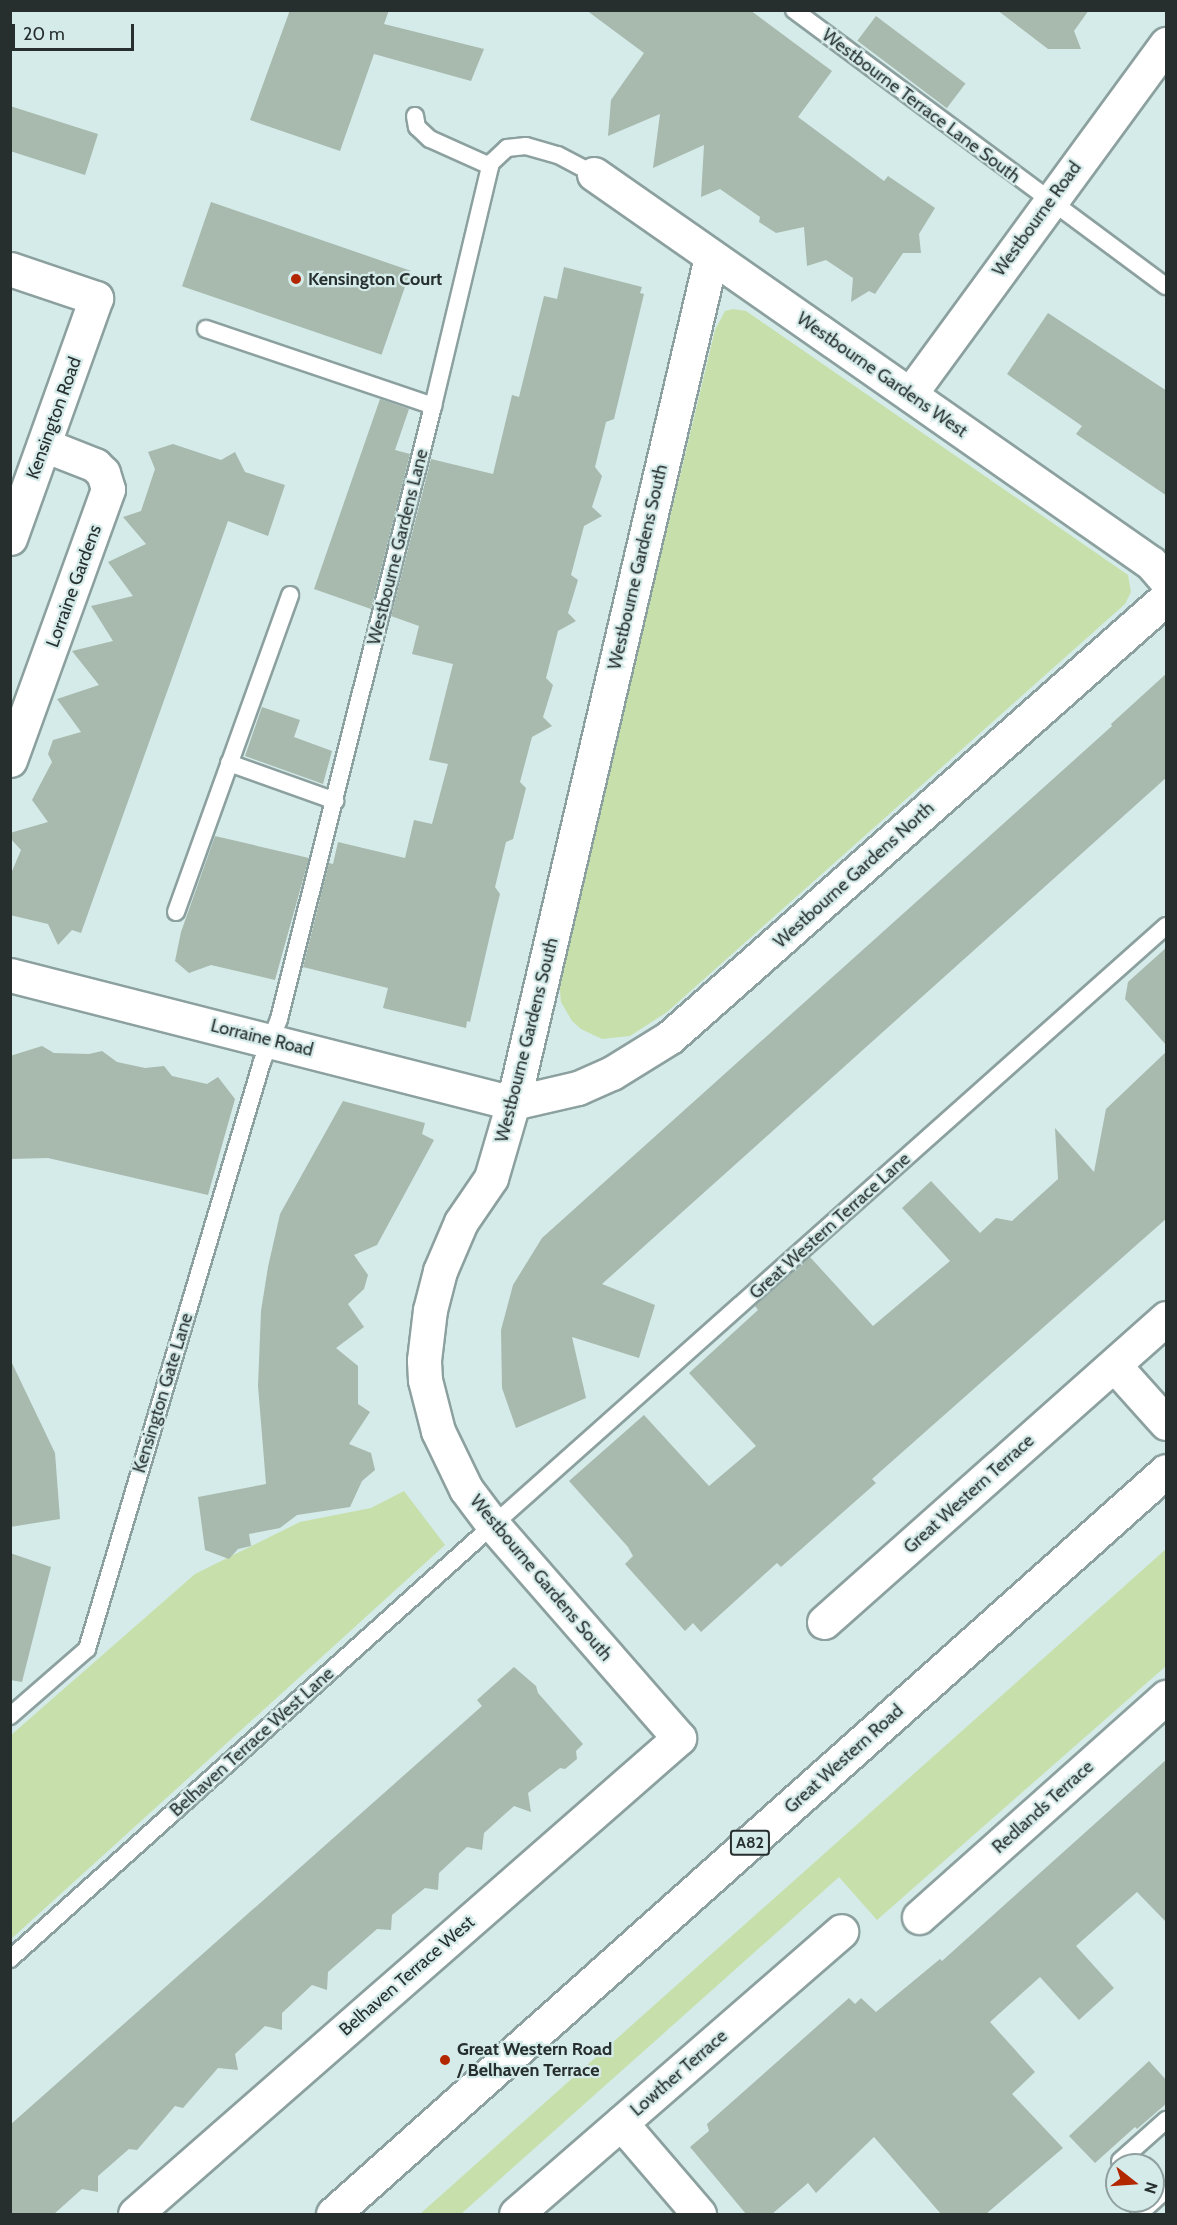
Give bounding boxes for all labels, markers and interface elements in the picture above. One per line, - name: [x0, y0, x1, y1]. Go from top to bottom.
- scale bar: [15, 12, 136, 50]
- text: 20 m: [23, 23, 65, 45]
- street label: Westbourne Terrace Lane South: [818, 24, 1024, 188]
- street label: Westbourne Road: [988, 157, 1086, 281]
- place label: Kensington Court: [308, 268, 442, 290]
- marker: Kensington Court: [289, 272, 303, 286]
- street label: Westbourne Gardens West: [792, 308, 972, 442]
- street label: Kensington Road: [22, 354, 86, 482]
- street label: Westbourne Gardens Lane: [363, 447, 433, 647]
- street label: Westbourne Gardens South: [604, 462, 672, 672]
- street label: Lorraine Gardens: [42, 522, 106, 650]
- street label: Westbourne Gardens North: [769, 797, 939, 953]
- street label: Westbourne Gardens South: [491, 935, 563, 1145]
- street label: Lorraine Road: [209, 1015, 315, 1061]
- street label: Great Western Terrace Lane: [745, 1148, 915, 1304]
- street label: Kensington Gate Lane: [128, 1311, 198, 1475]
- street label: Great Western Terrace: [899, 1430, 1039, 1558]
- street label: Westbourne Gardens South: [465, 1491, 617, 1665]
- street label: Belhaven Terrace West Lane: [166, 1663, 338, 1821]
- street label: Great Western Road: [780, 1700, 908, 1818]
- street label: Redlands Terrace: [988, 1756, 1098, 1858]
- road number: A82: [729, 1830, 771, 1856]
- street label: Belhaven Terrace West: [335, 1911, 479, 2041]
- street label: Lowther Terrace: [626, 2025, 732, 2121]
- place label: Great Western Road / Belhaven Terrace: [457, 2039, 612, 2082]
- marker: Great Western Road / Belhaven Terrace: [438, 2053, 452, 2067]
- north arrow: [1105, 2153, 1165, 2213]
- text: N: [1140, 2180, 1162, 2196]

